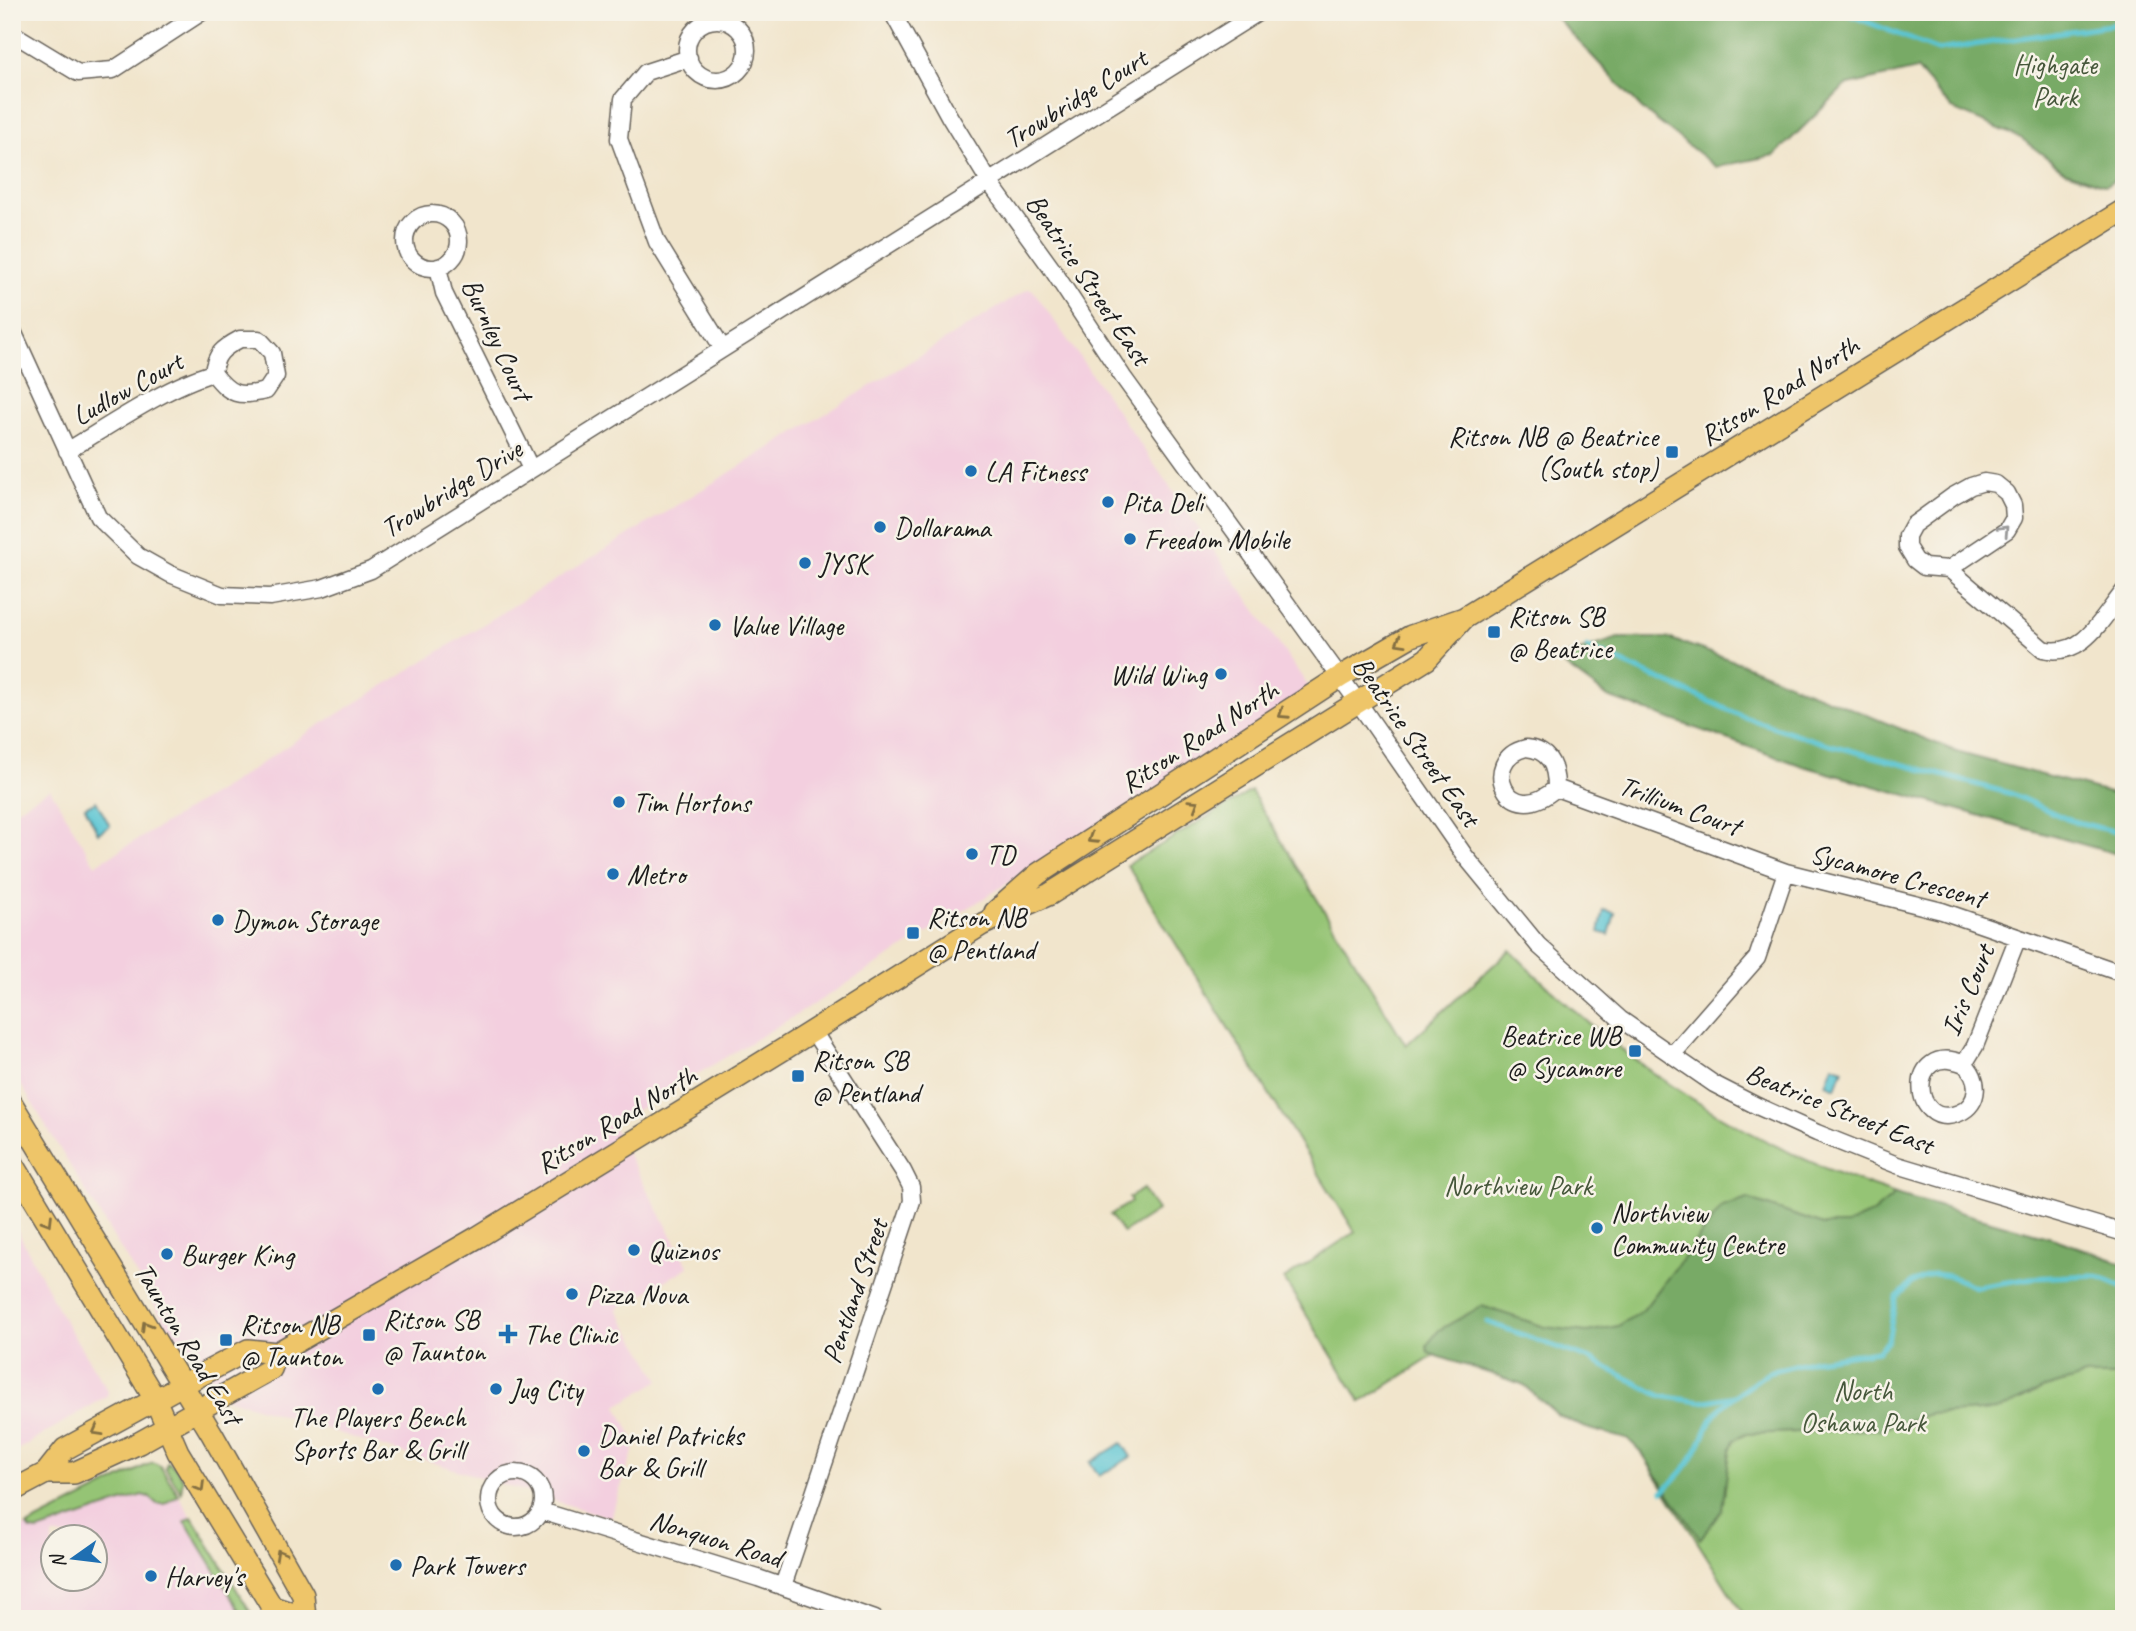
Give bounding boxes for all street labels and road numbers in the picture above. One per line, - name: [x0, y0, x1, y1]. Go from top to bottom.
- street label: Trowbridge Court: [997, 39, 1156, 156]
- street label: Beatrice Street East: [1018, 187, 1160, 374]
- street label: Burnley Court: [454, 273, 543, 409]
- street label: Ritson Road North: [1693, 327, 1867, 453]
- street label: Ludlow Court: [66, 343, 191, 433]
- street label: Trowbridge Drive: [374, 430, 530, 546]
- street label: Beatrice Street East: [1345, 650, 1490, 835]
- street label: Ritson Road North: [1114, 671, 1286, 800]
- street label: Trillium Court: [1614, 767, 1749, 845]
- street label: Sycamore Crescent: [1807, 835, 1993, 917]
- street label: Iris Court: [1933, 937, 2003, 1041]
- street label: Beatrice Street East: [1741, 1055, 1941, 1163]
- street label: Ritson Road North: [530, 1057, 705, 1181]
- street label: Pentland Street: [813, 1212, 896, 1368]
- street label: Taunton Road East: [126, 1256, 253, 1434]
- street label: Nonquon Road: [646, 1502, 790, 1576]

